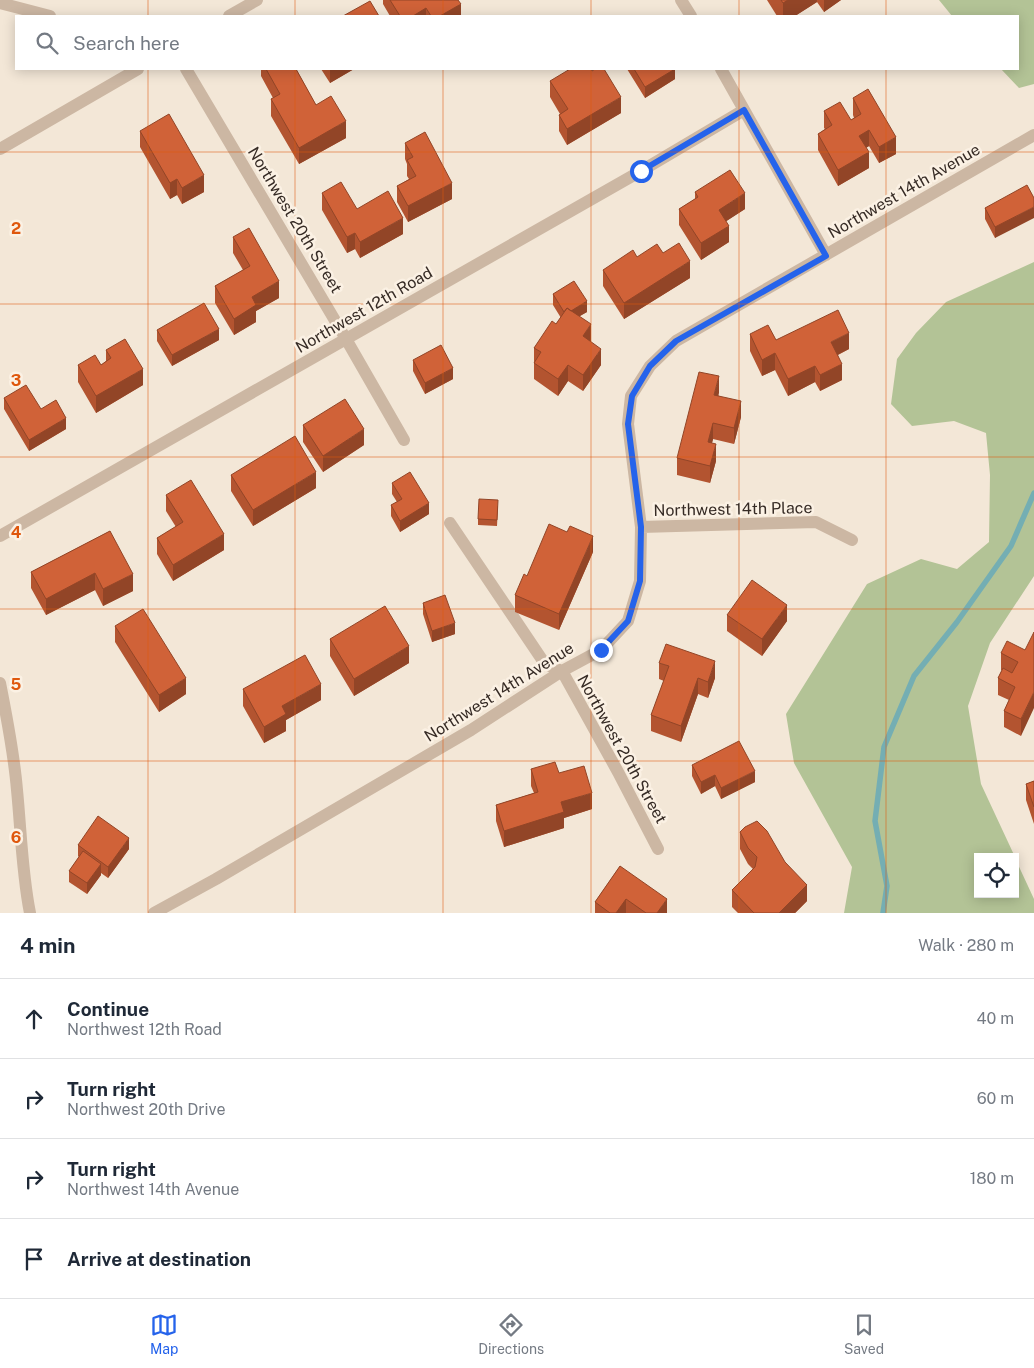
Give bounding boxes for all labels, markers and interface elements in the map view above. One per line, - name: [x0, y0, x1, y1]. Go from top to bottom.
- search box: [15, 15, 1019, 70]
- icon: search: [33, 29, 61, 57]
- text: Search here: [73, 32, 180, 54]
- street label: Northwest 14th Avenue: [825, 140, 983, 242]
- street label: Northwest 20th Street: [244, 144, 346, 296]
- route start: [630, 160, 653, 183]
- text: 2: [11, 219, 21, 238]
- street label: Northwest 12th Road: [292, 263, 436, 357]
- text: 3: [11, 371, 21, 390]
- street label: Northwest 14th Place: [653, 498, 813, 520]
- text: 4: [11, 523, 22, 542]
- street label: Northwest 14th Avenue: [421, 638, 577, 746]
- route end: [590, 639, 613, 662]
- street label: Northwest 20th Street: [573, 671, 671, 827]
- text: 5: [11, 675, 22, 694]
- text: 6: [11, 828, 21, 847]
- map controls: [974, 853, 1019, 898]
- button: locate: [974, 853, 1019, 898]
- text: 4 min: [20, 933, 75, 958]
- text: Walk · 280 m: [918, 936, 1014, 955]
- text: Continue: [67, 998, 149, 1020]
- icon: ahead: [20, 1005, 48, 1033]
- text: 40 m: [976, 1009, 1014, 1028]
- text: Northwest 12th Road: [67, 1020, 222, 1039]
- text: Turn right: [67, 1078, 156, 1100]
- icon: right: [20, 1085, 48, 1113]
- text: 60 m: [977, 1089, 1014, 1108]
- text: Northwest 20th Drive: [67, 1100, 226, 1119]
- text: Turn right: [67, 1158, 156, 1180]
- icon: right: [20, 1165, 48, 1193]
- text: 180 m: [970, 1169, 1014, 1188]
- text: Northwest 14th Avenue: [67, 1180, 239, 1199]
- icon: arrive: [20, 1245, 48, 1273]
- text: Arrive at destination: [67, 1248, 251, 1270]
- tab: Map: [150, 1311, 178, 1357]
- tab: Directions: [478, 1311, 544, 1357]
- tab: Saved: [844, 1311, 884, 1357]

